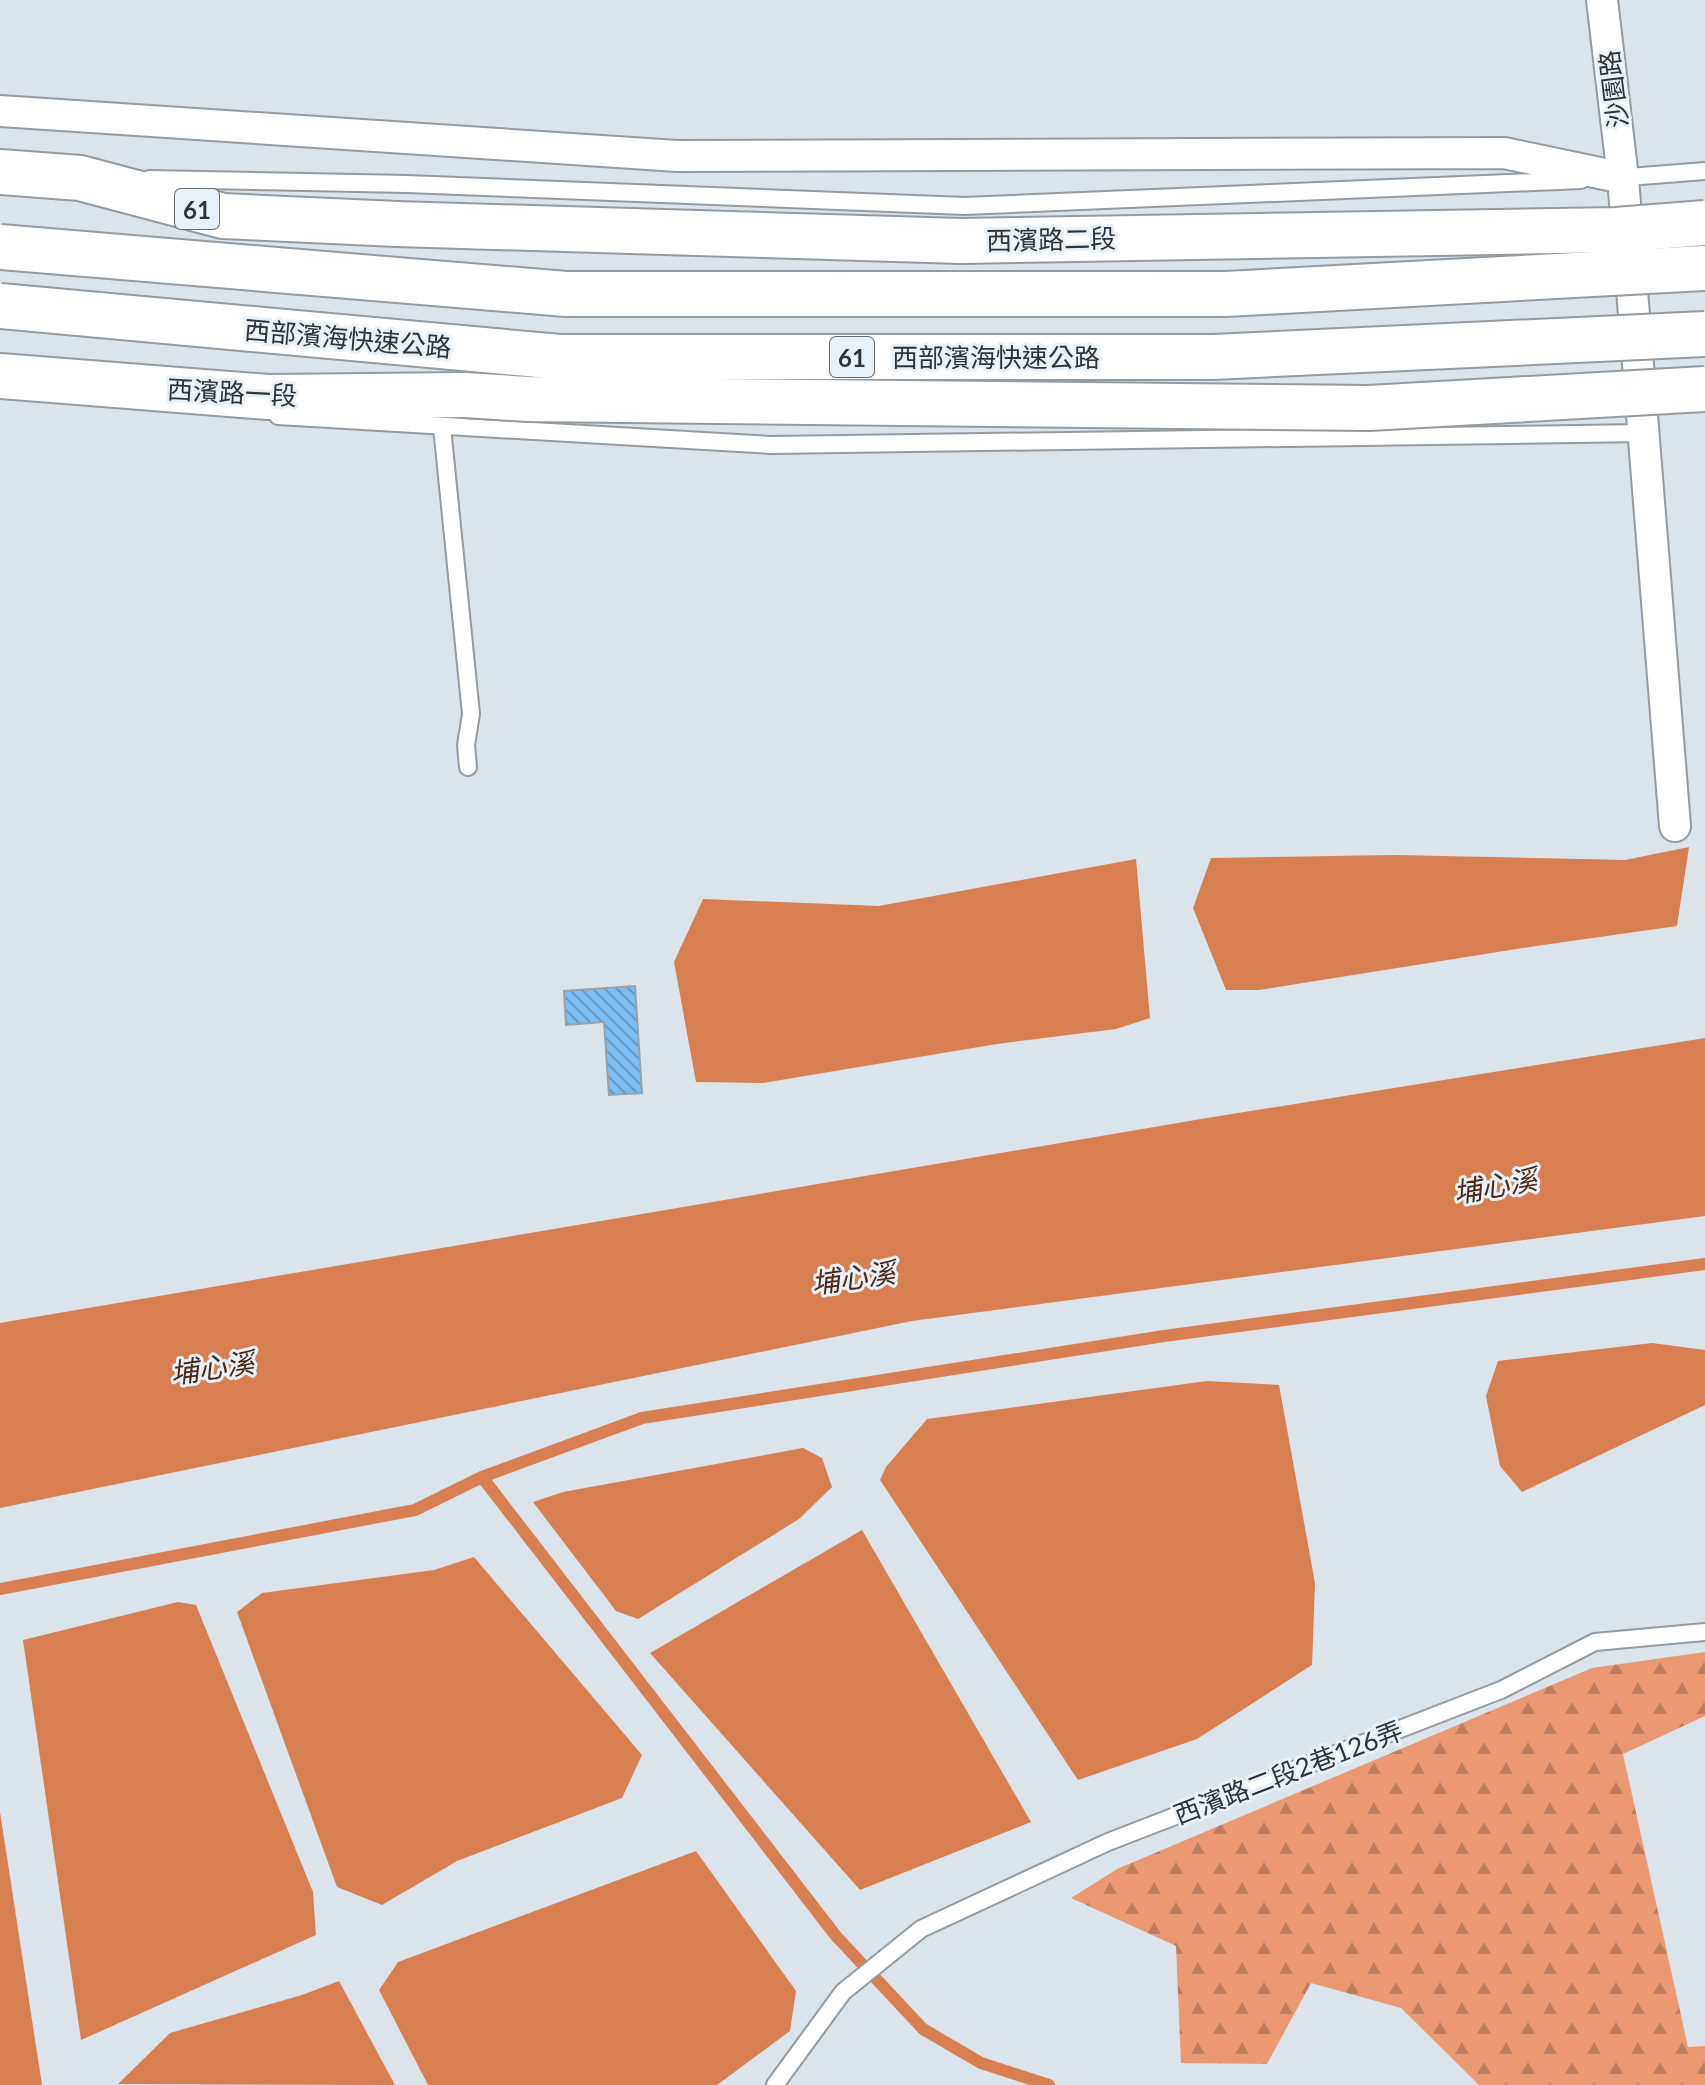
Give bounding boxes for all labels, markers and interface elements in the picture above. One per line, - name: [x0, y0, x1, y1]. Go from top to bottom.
- street label: 沙園路: [1592, 48, 1634, 130]
- road number: 61: [175, 189, 219, 229]
- street label: 西濱路二段: [986, 222, 1116, 256]
- street label: 西部濱海快速公路: [243, 313, 453, 363]
- road number: 61: [830, 337, 874, 377]
- street label: 西部濱海快速公路: [892, 341, 1100, 373]
- street label: 西濱路一段: [166, 373, 298, 411]
- water label: 埔心溪: [1451, 1160, 1543, 1209]
- water label: 埔心溪: [809, 1254, 901, 1300]
- water label: 埔心溪: [168, 1344, 260, 1390]
- street label: 西濱路二段2巷126弄: [1169, 1714, 1407, 1830]

